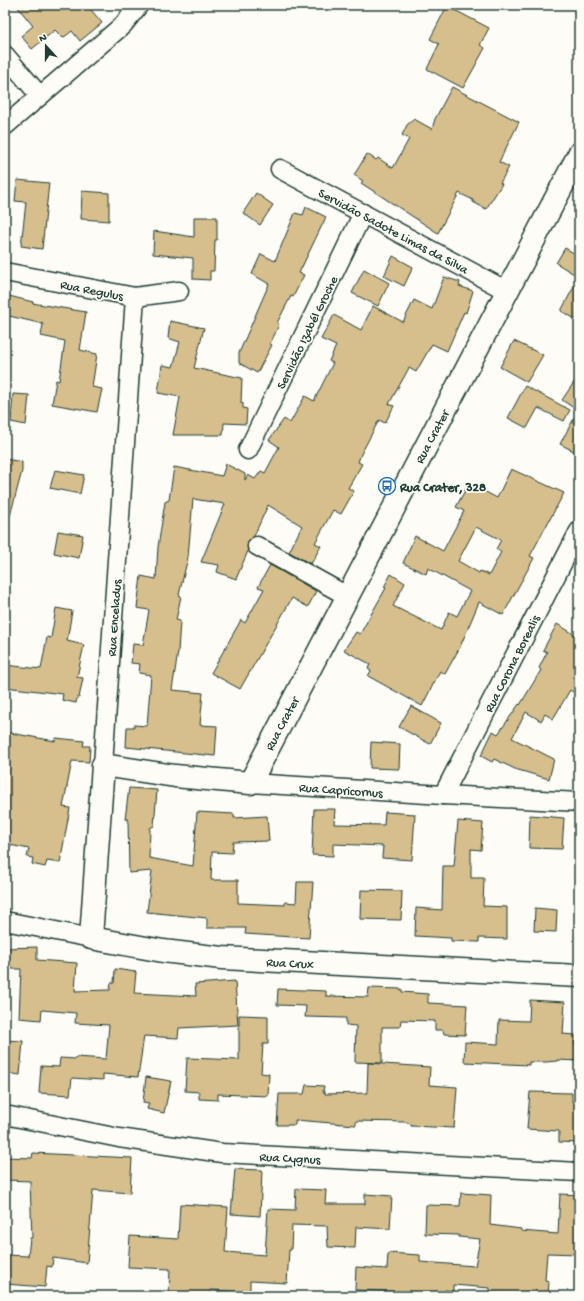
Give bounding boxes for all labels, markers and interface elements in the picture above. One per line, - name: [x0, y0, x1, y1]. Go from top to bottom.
- north arrow: [26, 26, 66, 66]
- text: N: [38, 32, 49, 45]
- street label: Servidão Sadote Limas da Silva: [315, 186, 471, 279]
- street label: Servidão Izabél Groche: [274, 274, 342, 392]
- street label: Rua Regulus: [59, 278, 126, 305]
- street label: Rua Crater: [413, 407, 454, 467]
- bus stop icon: Rua Crater, 328: [377, 476, 397, 496]
- place label: Rua Crater, 328: [399, 481, 486, 496]
- street label: Rua Enceladus: [105, 578, 126, 657]
- street label: Rua Corona Borealis: [482, 612, 545, 715]
- street label: Rua Crater: [263, 694, 304, 754]
- street label: Rua Capricornus: [298, 781, 385, 802]
- street label: Rua Crux: [266, 956, 314, 973]
- street label: Rua Cygnus: [259, 1150, 322, 1169]

